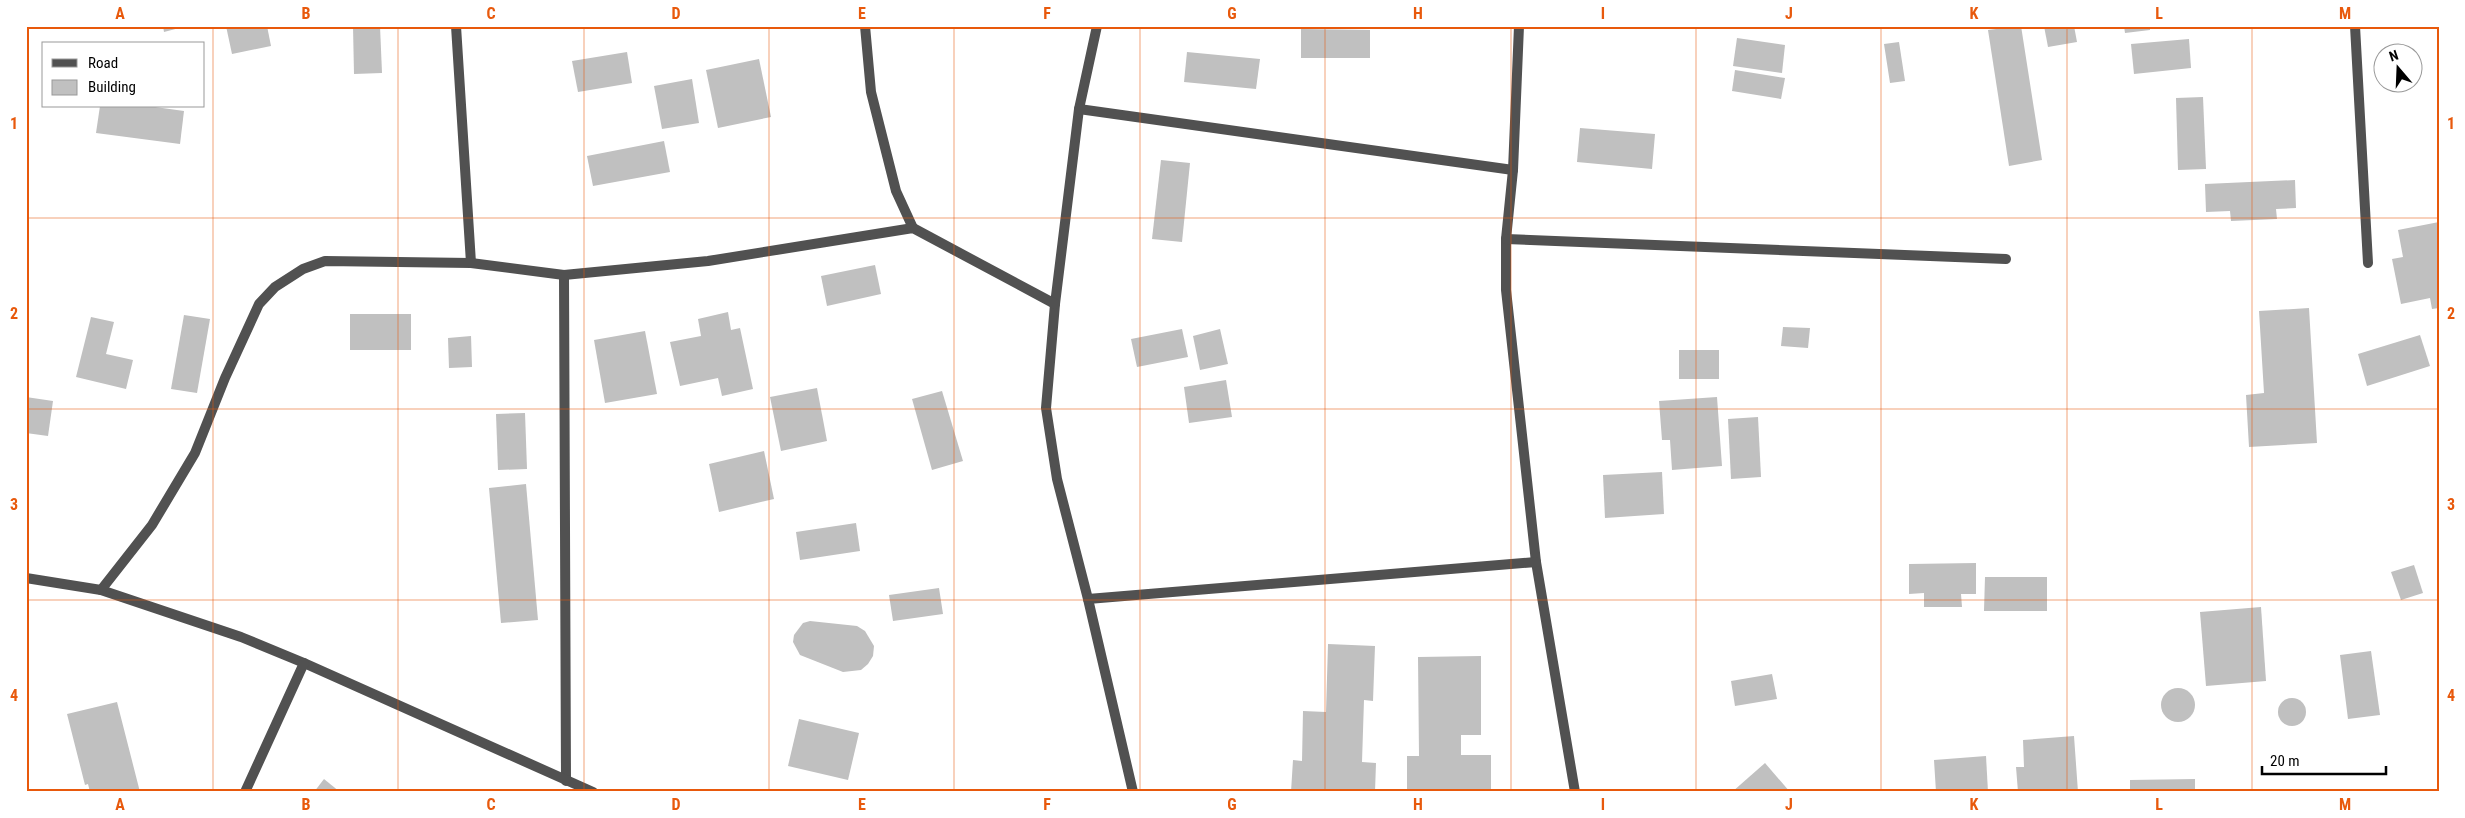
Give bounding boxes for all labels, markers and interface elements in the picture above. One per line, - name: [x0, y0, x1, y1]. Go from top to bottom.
- text: A: [115, 4, 125, 23]
- text: B: [302, 4, 311, 23]
- text: C: [486, 4, 496, 23]
- text: D: [671, 4, 681, 23]
- text: E: [858, 4, 866, 23]
- text: F: [1043, 4, 1051, 23]
- text: G: [1227, 4, 1237, 23]
- text: H: [1413, 4, 1423, 23]
- text: I: [1601, 4, 1605, 23]
- text: J: [1785, 4, 1793, 23]
- text: K: [1970, 4, 1979, 23]
- text: L: [2155, 4, 2163, 23]
- text: M: [2339, 4, 2351, 23]
- legend: [42, 42, 205, 108]
- north arrow: [2372, 42, 2422, 92]
- text: N: [2387, 47, 2400, 65]
- text: Road: [88, 54, 118, 72]
- text: Building: [88, 78, 136, 96]
- text: 1: [10, 114, 18, 133]
- text: 1: [2447, 114, 2455, 133]
- text: 2: [10, 304, 18, 323]
- text: 2: [2447, 304, 2455, 323]
- text: 3: [10, 495, 18, 514]
- text: 3: [2447, 495, 2455, 514]
- text: 4: [10, 686, 18, 705]
- text: 4: [2447, 686, 2455, 705]
- scale bar: [2262, 743, 2386, 775]
- text: 20 m: [2270, 752, 2300, 770]
- text: A: [115, 795, 125, 814]
- text: B: [302, 795, 311, 814]
- text: C: [486, 795, 496, 814]
- text: D: [671, 795, 681, 814]
- text: E: [858, 795, 866, 814]
- text: F: [1043, 795, 1051, 814]
- text: G: [1227, 795, 1237, 814]
- text: H: [1413, 795, 1423, 814]
- text: I: [1601, 795, 1605, 814]
- text: J: [1785, 795, 1793, 814]
- text: K: [1970, 795, 1979, 814]
- text: L: [2155, 795, 2163, 814]
- text: M: [2339, 795, 2351, 814]

